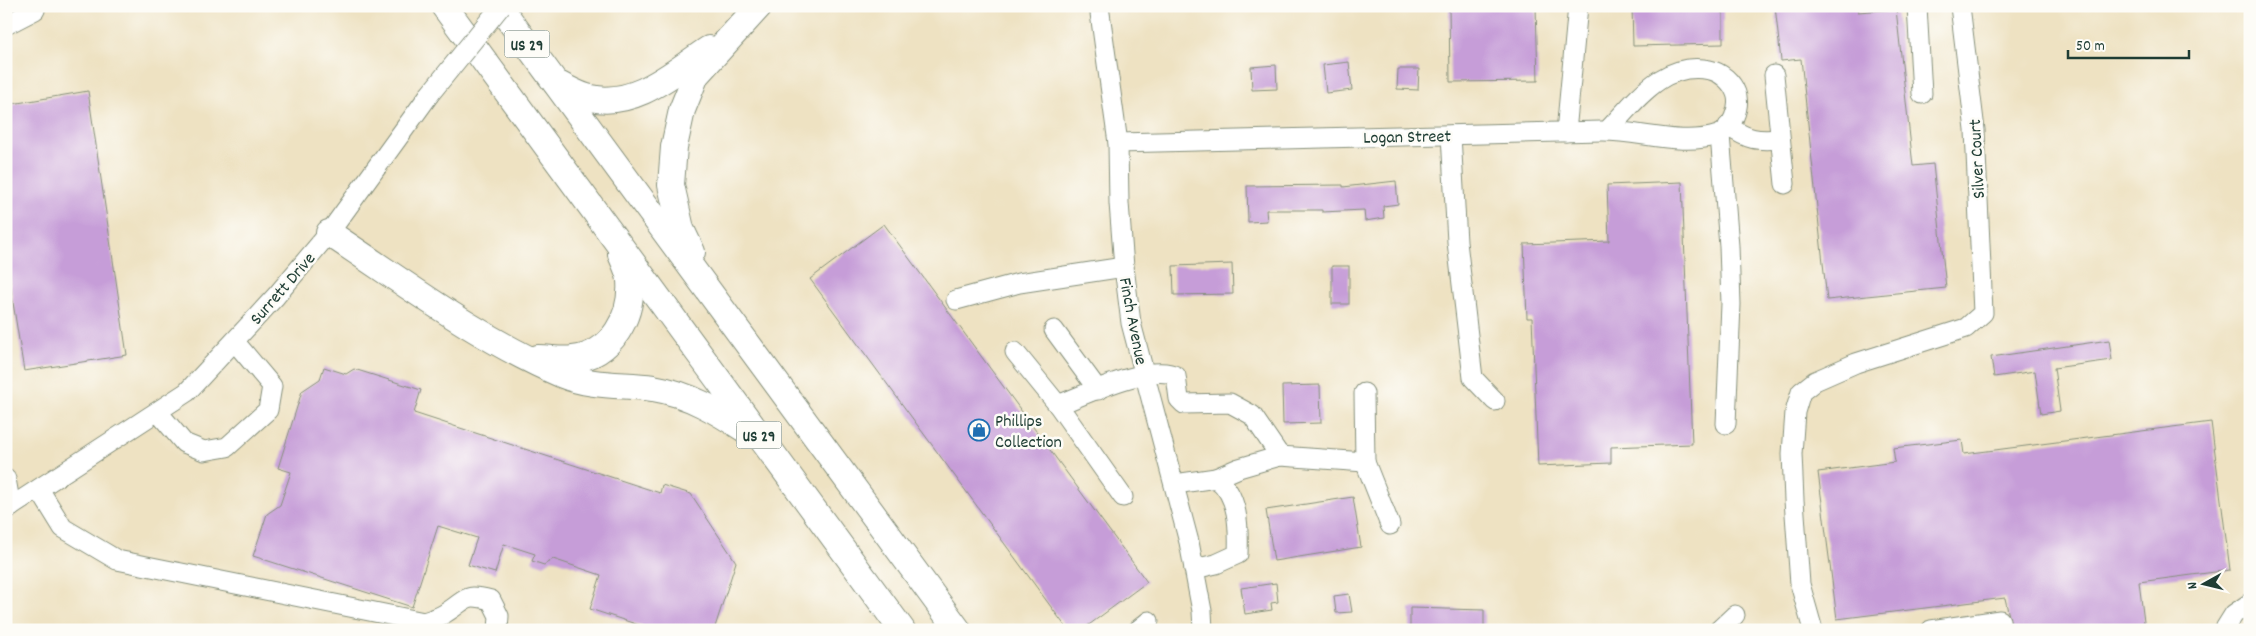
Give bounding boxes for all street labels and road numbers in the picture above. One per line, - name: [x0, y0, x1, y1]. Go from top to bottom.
- road number: US 29: [504, 31, 550, 58]
- street label: Silver Court: [1964, 118, 1993, 199]
- street label: Logan Street: [1363, 125, 1452, 152]
- street label: Surrett Drive: [245, 248, 323, 331]
- street label: Finch Avenue: [1111, 276, 1152, 367]
- road number: US 29: [736, 422, 782, 448]

